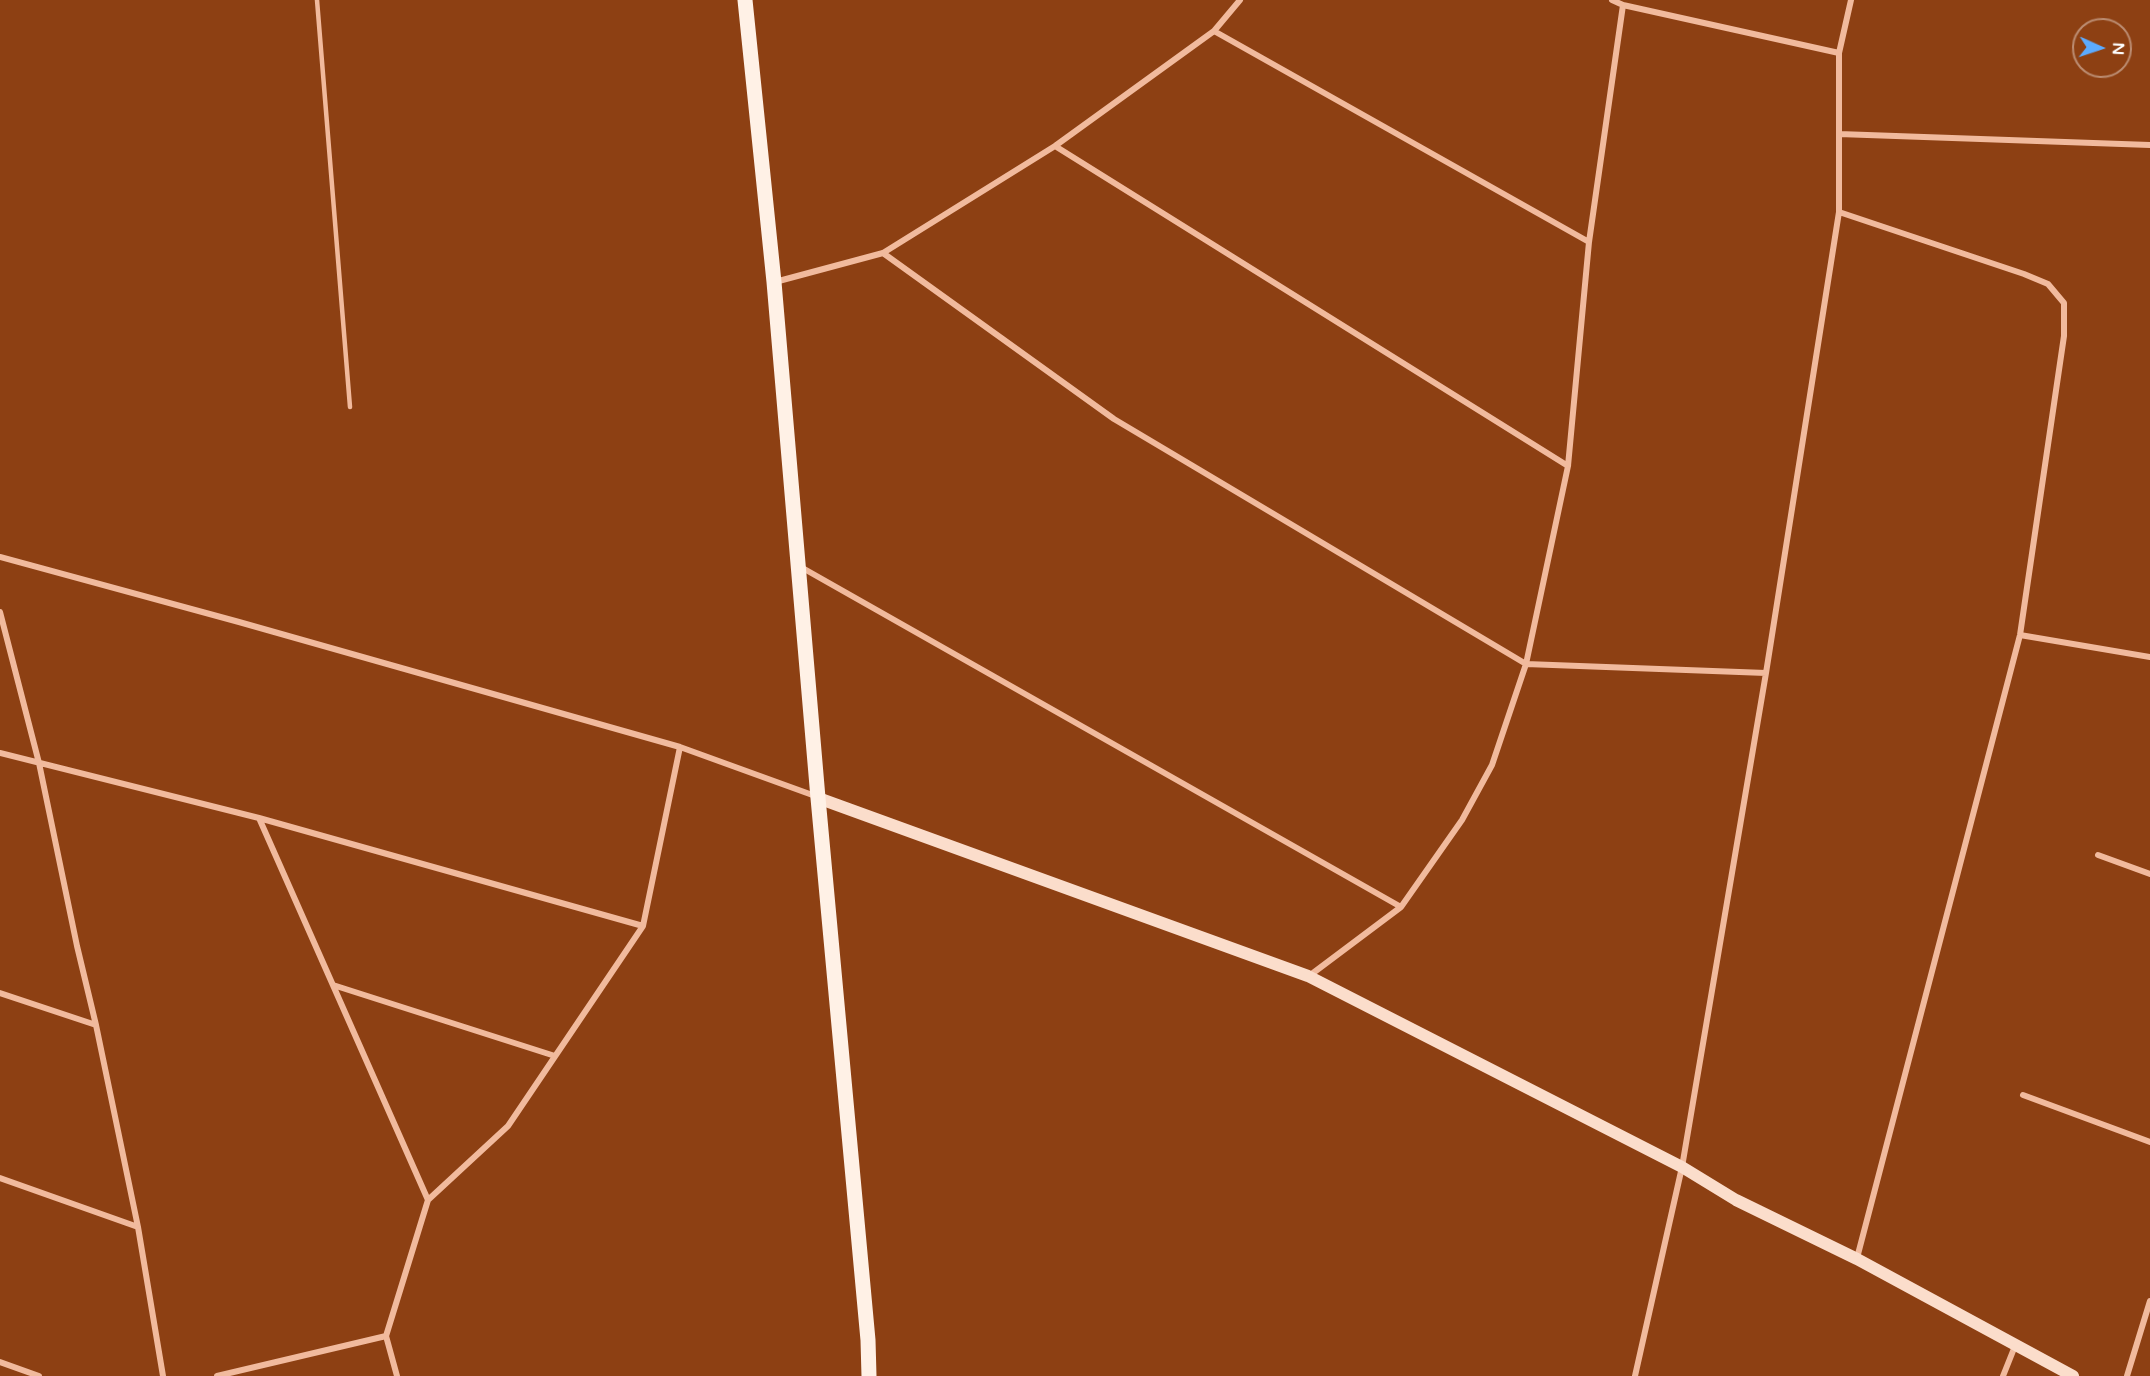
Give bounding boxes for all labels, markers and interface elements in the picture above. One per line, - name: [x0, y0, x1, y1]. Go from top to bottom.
- north arrow: [2072, 18, 2132, 78]
- text: N: [2108, 42, 2128, 56]

